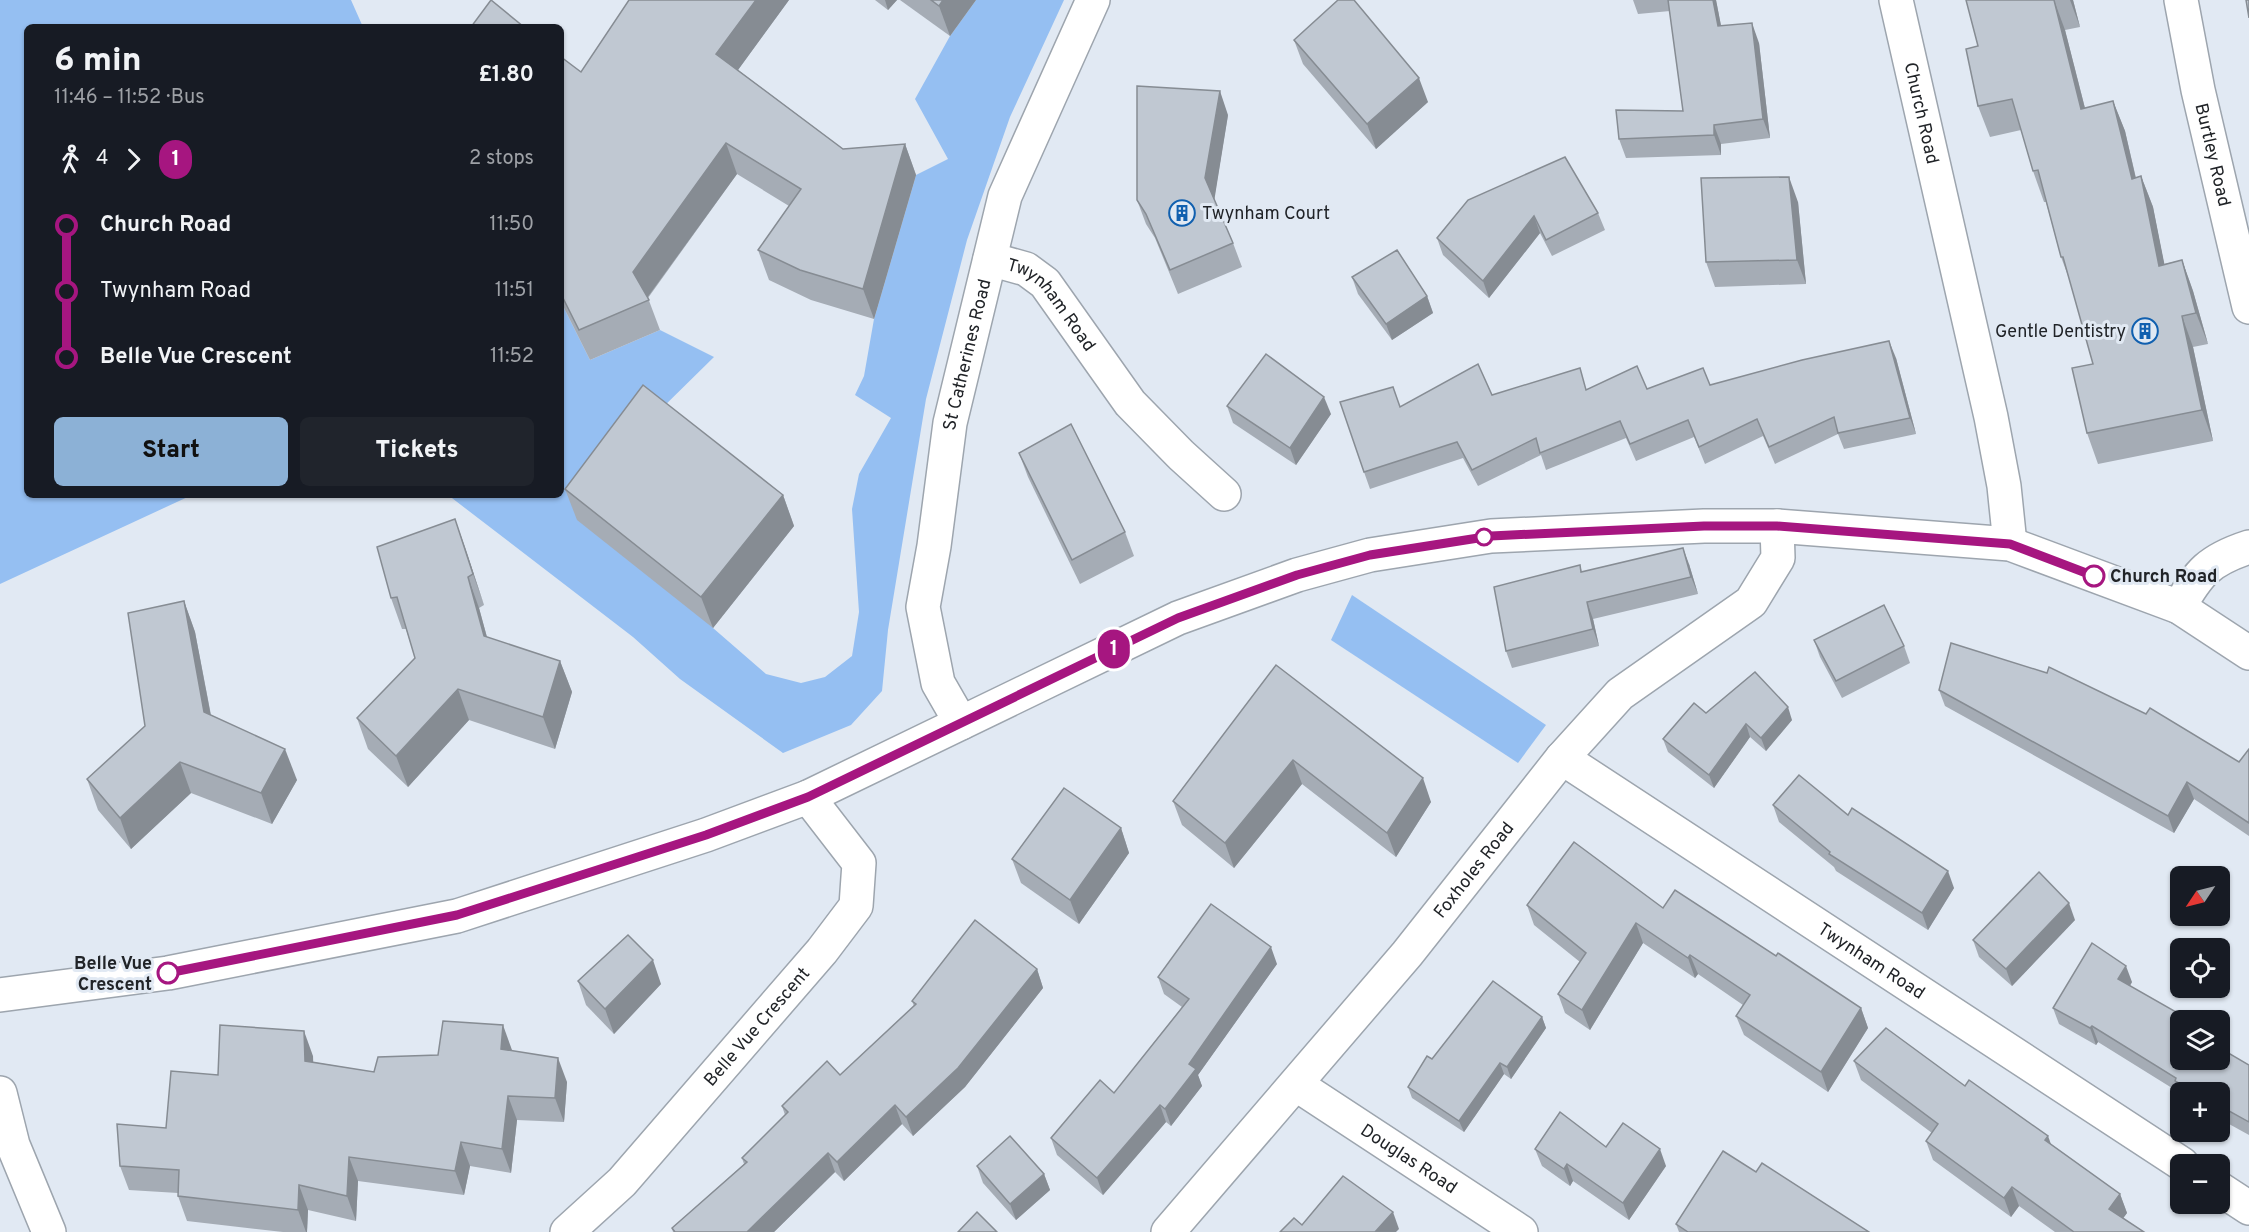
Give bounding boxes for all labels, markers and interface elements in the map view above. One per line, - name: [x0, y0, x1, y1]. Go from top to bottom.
- text: 6 min: [54, 41, 142, 83]
- street label: Church Road: [1898, 60, 1943, 167]
- text: £1.80: [479, 62, 534, 89]
- text: 11:46 – 11:52 · Bus: [54, 85, 205, 111]
- street label: Burtley Road: [2188, 101, 2235, 209]
- icon: walk: [54, 143, 87, 176]
- icon: forward: [117, 143, 150, 176]
- text: 4: [96, 146, 108, 172]
- text: 1: [171, 146, 180, 173]
- text: 2 stops: [469, 146, 534, 172]
- building icon: Twynham Court: [1167, 198, 1197, 228]
- place label: Twynham Court: [1202, 203, 1330, 226]
- text: Church Road: [100, 212, 231, 239]
- text: 11:50: [489, 212, 534, 238]
- street label: Twynham Road: [1004, 254, 1100, 356]
- street label: St Catherines Road: [939, 277, 997, 432]
- text: Twynham Road: [100, 278, 251, 305]
- text: 11:51: [495, 278, 534, 304]
- building icon: Gentle Dentistry: [2130, 316, 2160, 346]
- place label: Gentle Dentistry: [1995, 321, 2126, 344]
- text: Belle Vue Crescent: [100, 344, 292, 371]
- text: 11:52: [490, 344, 534, 370]
- button: Start: [54, 417, 288, 486]
- button: Tickets: [300, 417, 534, 486]
- unlabelled marker: [1475, 528, 1493, 546]
- marker: Church Road: [2083, 565, 2105, 587]
- place label: Church Road: [2110, 566, 2217, 589]
- line badge: 1: [1094, 630, 1134, 668]
- text: 1: [1110, 636, 1118, 663]
- street label: Foxholes Road: [1430, 818, 1520, 924]
- north arrow: [2170, 866, 2230, 926]
- map controls: [2170, 866, 2230, 1214]
- street label: Twynham Road: [1813, 918, 1929, 1005]
- button: locate: [2170, 938, 2230, 998]
- place label: Belle Vue Crescent: [74, 953, 152, 997]
- marker: Belle Vue Crescent: [157, 962, 179, 984]
- street label: Belle Vue Crescent: [700, 963, 816, 1092]
- button: layers: [2170, 1010, 2230, 1070]
- button: +: [2170, 1082, 2230, 1142]
- street label: Douglas Road: [1356, 1120, 1461, 1200]
- button: −: [2170, 1154, 2230, 1214]

